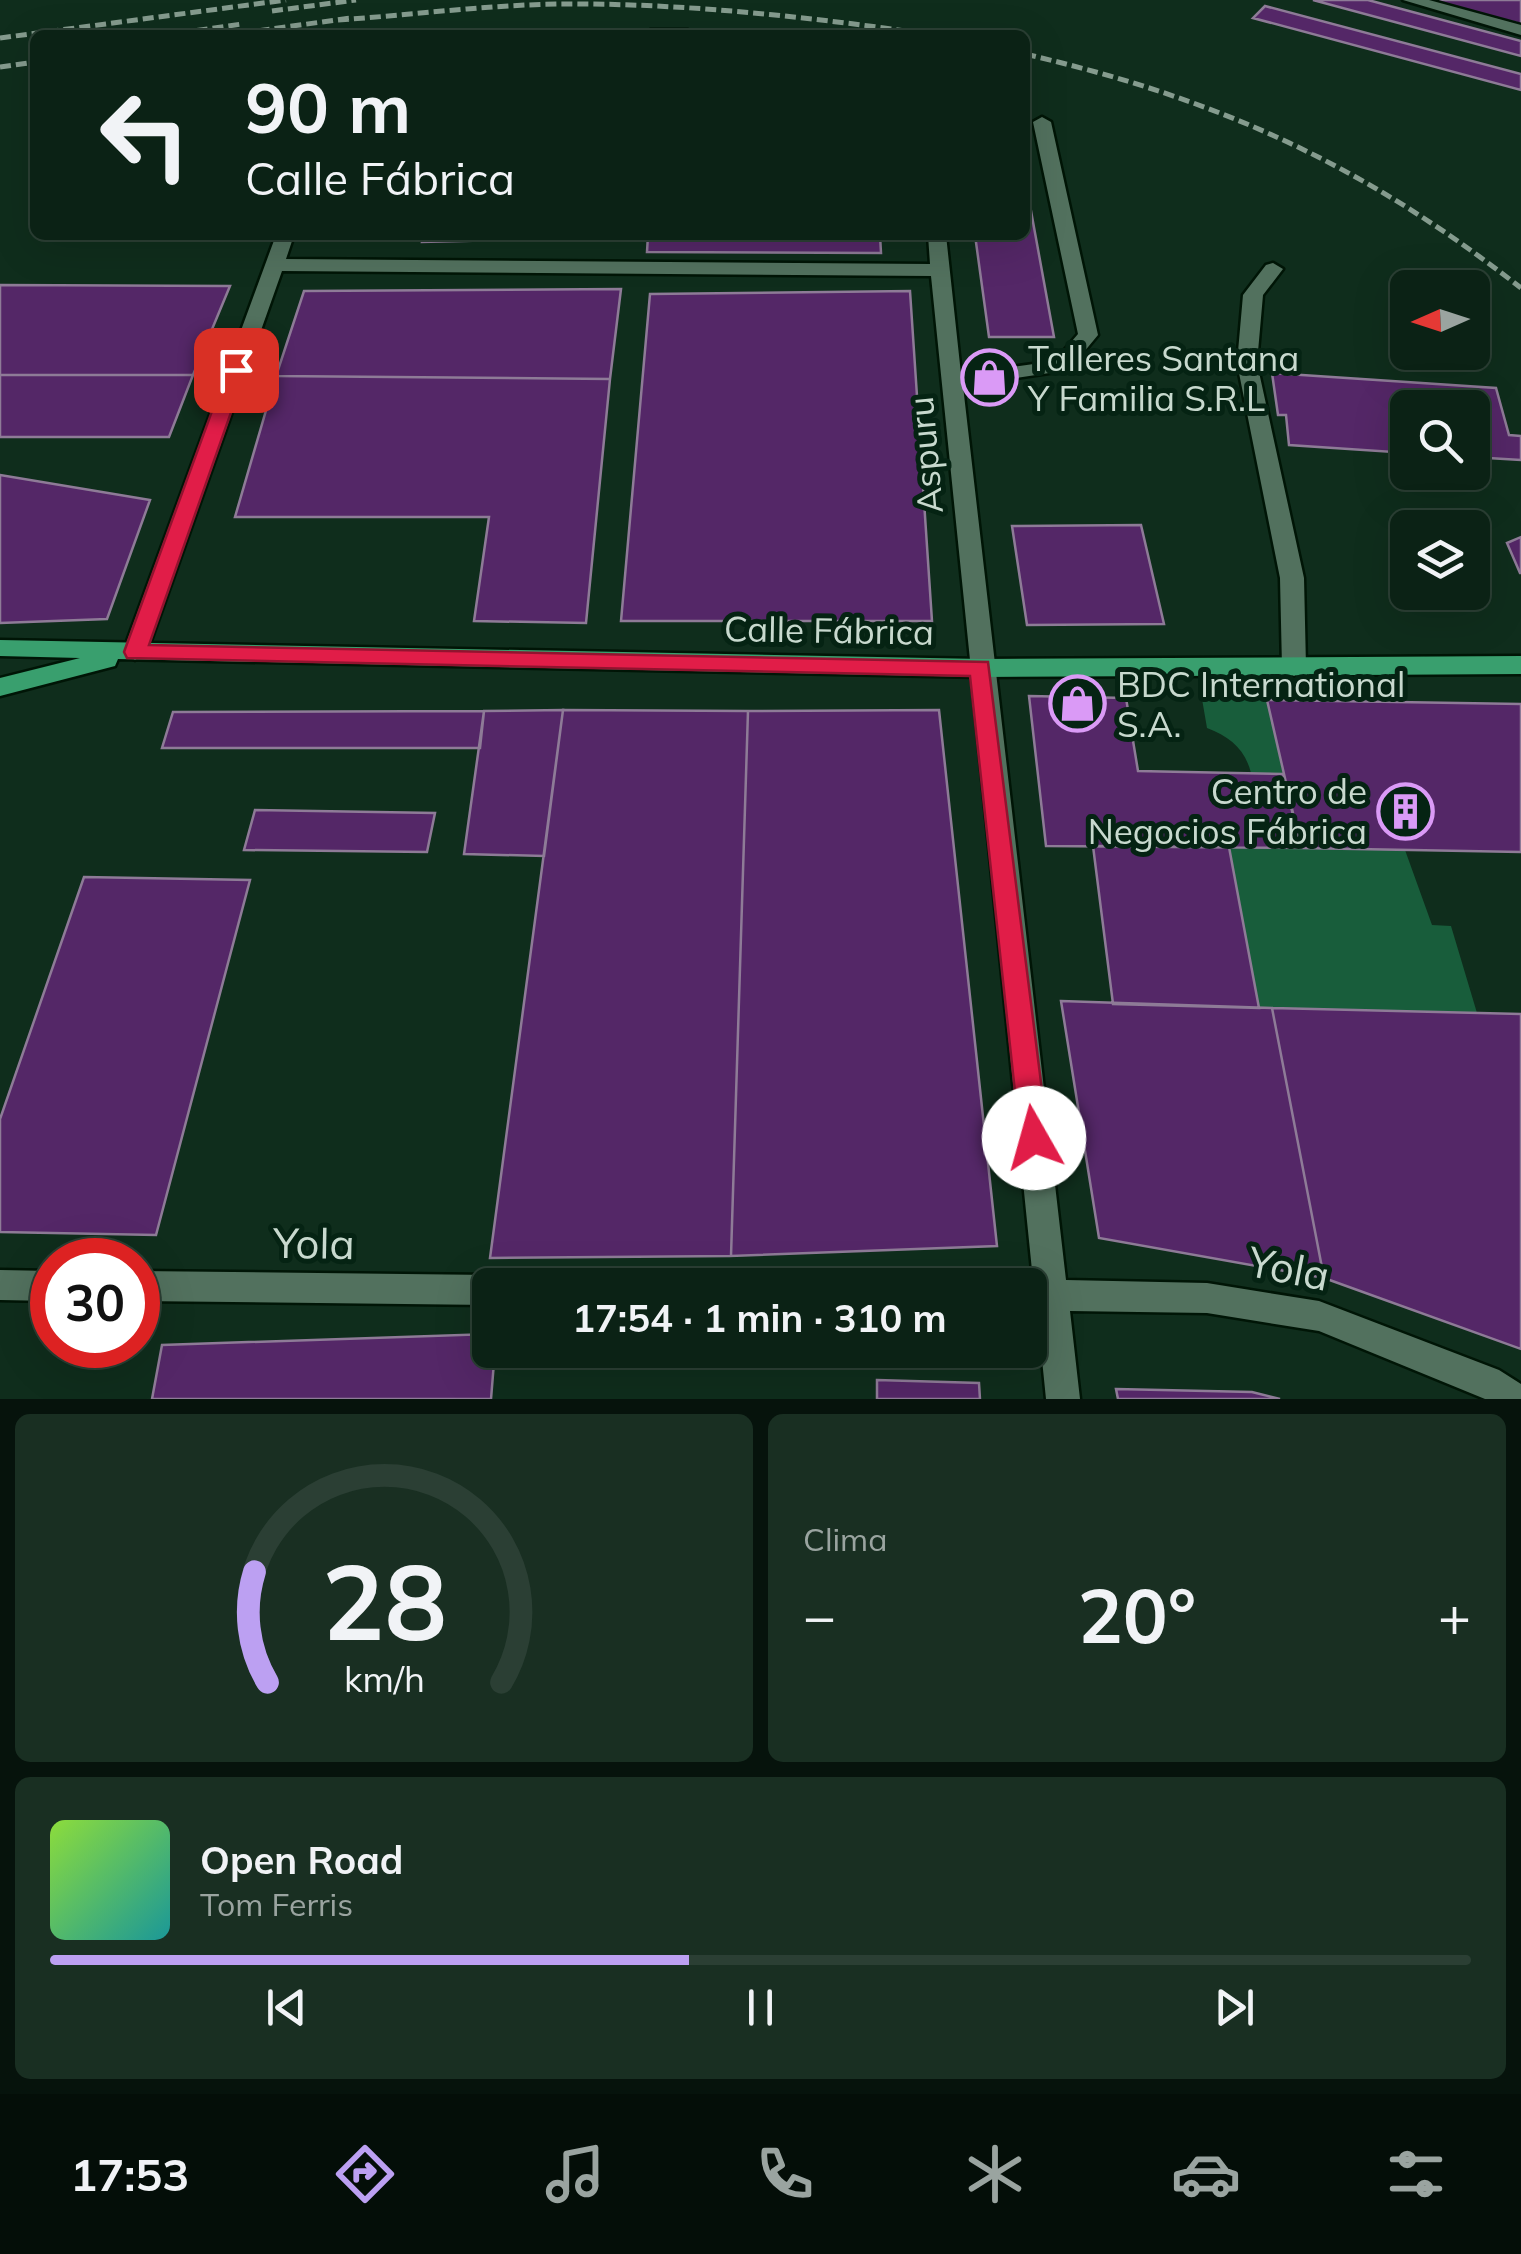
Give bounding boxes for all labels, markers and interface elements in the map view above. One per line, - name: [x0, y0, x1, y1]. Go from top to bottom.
- text: 90 m: [245, 63, 411, 151]
- icon: left: [80, 70, 210, 200]
- text: Calle Fábrica: [245, 150, 515, 206]
- north arrow: [1390, 270, 1490, 370]
- map controls: [1390, 270, 1490, 610]
- pin: [194, 328, 279, 413]
- place label: Talleres Santana Y Familia S.R.L: [1027, 336, 1299, 420]
- icon: arrive: [209, 343, 264, 398]
- shop icon: Talleres Santana Y Familia S.R.L: [959, 348, 1019, 408]
- button: search: [1390, 390, 1490, 490]
- street label: Aspuru: [898, 395, 952, 515]
- button: layers: [1390, 510, 1490, 610]
- street label: Calle Fábrica: [724, 606, 934, 654]
- place label: BDC International S.A.: [1117, 662, 1405, 746]
- shop icon: BDC International S.A.: [1048, 674, 1108, 734]
- place label: Centro de Negocios Fábrica: [1088, 769, 1367, 853]
- building icon: Centro de Negocios Fábrica: [1376, 781, 1436, 841]
- position arrow: [982, 1086, 1086, 1190]
- street label: Yola: [272, 1216, 355, 1270]
- street label: Yola: [1243, 1234, 1334, 1302]
- speed limit sign: 30: [30, 1238, 160, 1368]
- text: 17:54 · 1 min · 310 m: [572, 1294, 947, 1342]
- text: Clima: [803, 1519, 887, 1559]
- text: 28: [322, 1535, 446, 1666]
- text: 20°: [1078, 1568, 1196, 1662]
- text: −: [803, 1581, 836, 1650]
- text: +: [1438, 1581, 1471, 1650]
- text: km/h: [344, 1656, 424, 1701]
- text: Open Road: [200, 1836, 403, 1884]
- text: Tom Ferris: [200, 1884, 353, 1924]
- icon: previous: [259, 1980, 314, 2035]
- icon: pause: [733, 1980, 788, 2035]
- icon: next: [1207, 1980, 1262, 2035]
- icon: directions: [330, 2139, 400, 2209]
- icon: music: [540, 2139, 610, 2209]
- icon: phone: [750, 2139, 820, 2209]
- icon: climate: [960, 2139, 1030, 2209]
- icon: car: [1171, 2139, 1241, 2209]
- icon: filters: [1381, 2139, 1451, 2209]
- text: 17:53: [70, 2146, 189, 2202]

